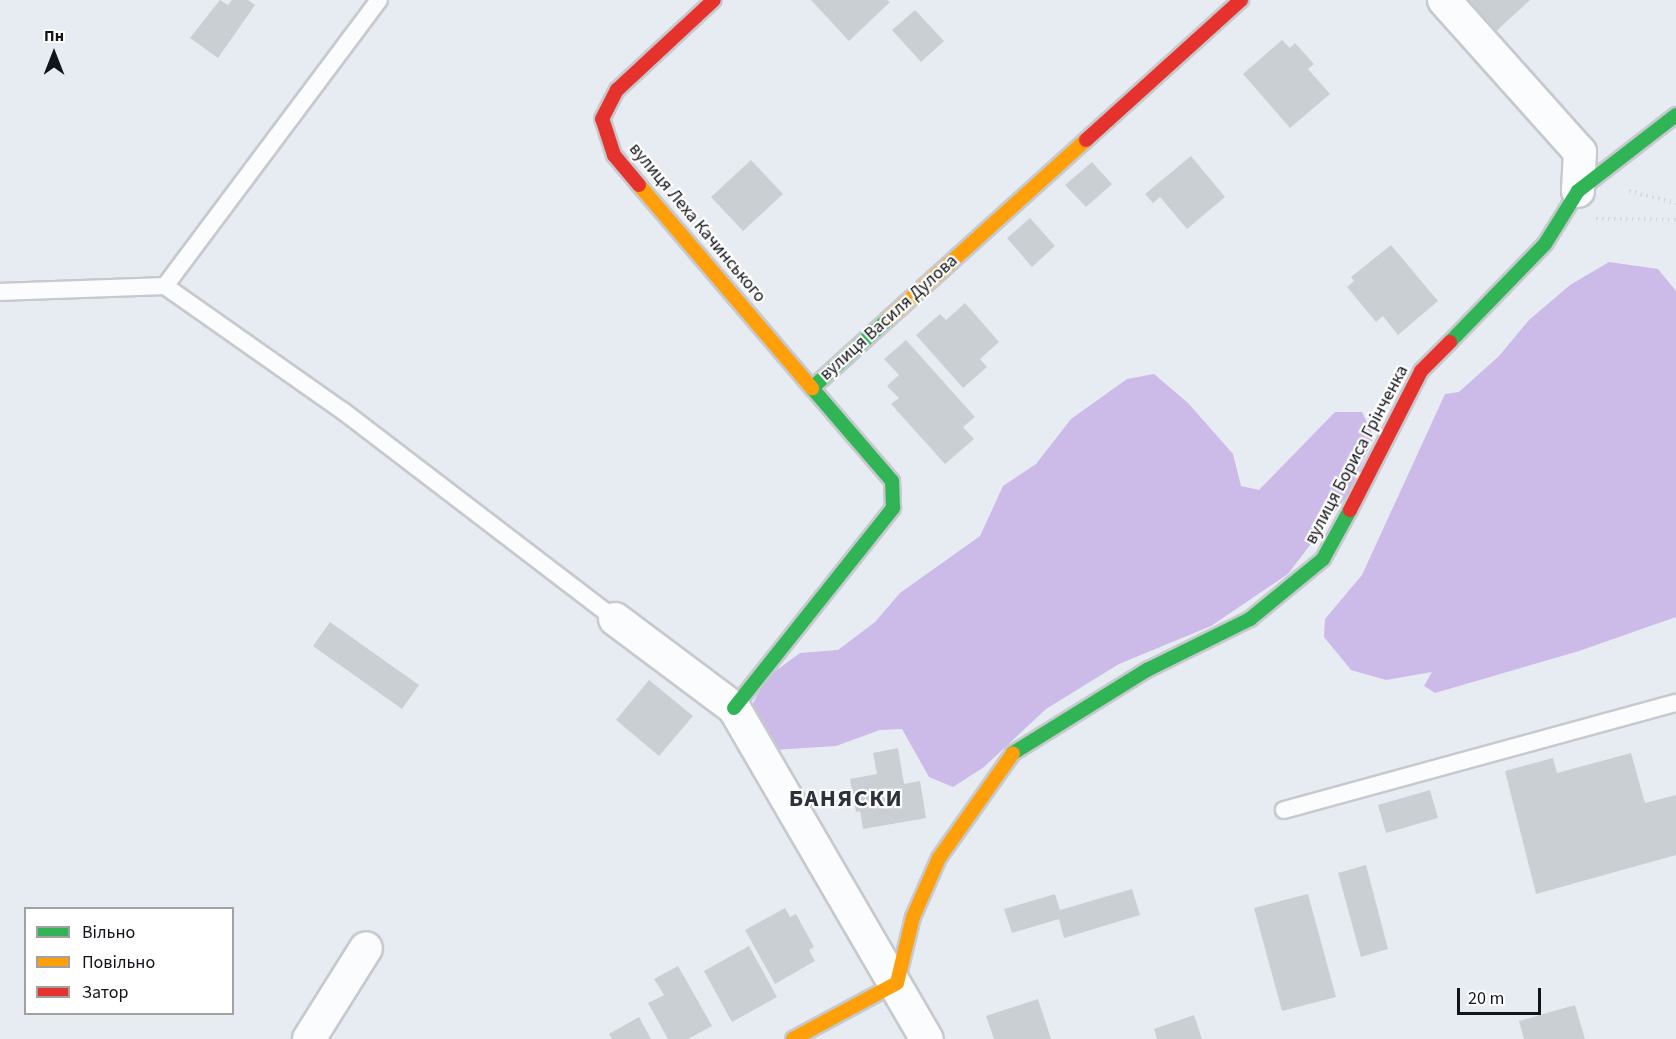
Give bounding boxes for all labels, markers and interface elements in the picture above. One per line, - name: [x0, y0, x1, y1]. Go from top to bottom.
- north arrow: [24, 24, 84, 84]
- text: Пн: [44, 25, 64, 47]
- street label: вулиця Леха Качинського: [624, 139, 770, 307]
- street label: вулиця Василя Дулова: [816, 250, 962, 386]
- street label: вулиця Бориса Грінченка: [1301, 362, 1413, 548]
- district label: БАНЯСКИ: [789, 785, 903, 813]
- legend: [24, 907, 234, 1015]
- text: Вільно: [82, 920, 135, 945]
- text: Повільно: [82, 950, 155, 975]
- scale bar: [1460, 976, 1544, 1014]
- text: Затор: [82, 980, 129, 1005]
- text: 20 m: [1468, 986, 1504, 1011]

